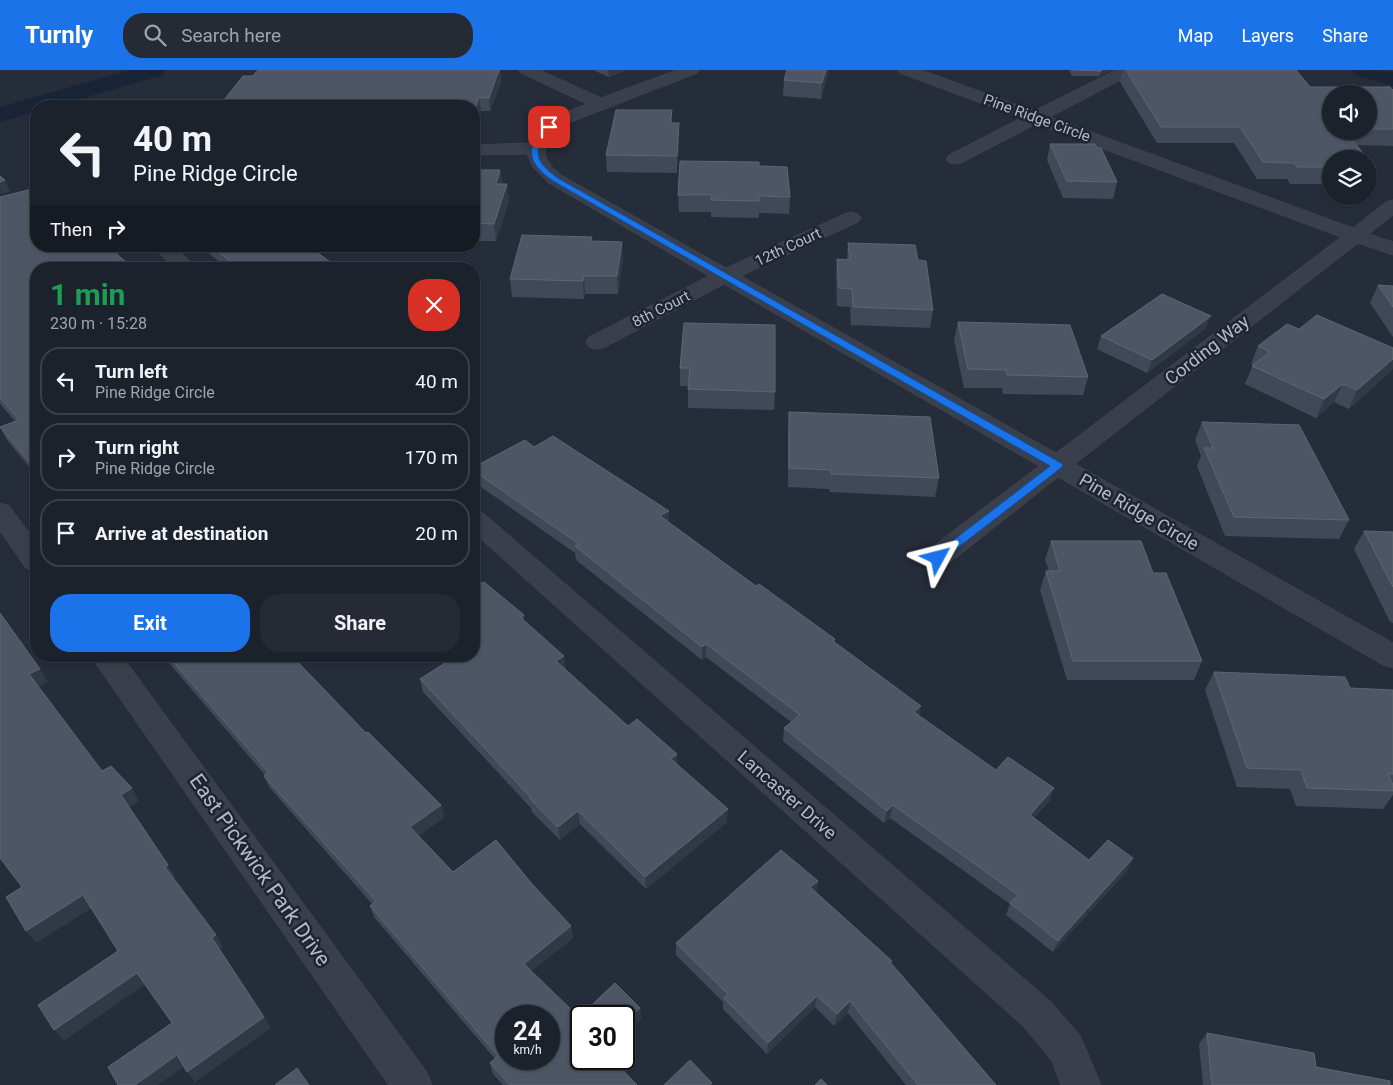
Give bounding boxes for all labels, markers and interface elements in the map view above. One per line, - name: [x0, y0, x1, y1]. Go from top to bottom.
- search box: [123, 13, 473, 58]
- text: Turnly: [25, 21, 93, 49]
- icon: search: [141, 21, 169, 49]
- text: Search here: [181, 24, 281, 47]
- text: Map: [1178, 25, 1213, 46]
- text: Layers: [1241, 25, 1294, 46]
- text: Share: [1322, 25, 1368, 46]
- map controls: [1322, 85, 1377, 205]
- button: sound: [1322, 85, 1377, 140]
- street label: Pine Ridge Circle: [981, 90, 1093, 146]
- pin: [528, 106, 570, 148]
- icon: arrive: [535, 113, 563, 141]
- text: 40 m: [133, 119, 212, 160]
- icon: left: [50, 120, 115, 185]
- button: layers: [1322, 150, 1377, 205]
- text: Pine Ridge Circle: [133, 161, 298, 186]
- icon: right: [102, 215, 130, 243]
- text: Then: [50, 218, 92, 241]
- street label: 12th Court: [752, 224, 824, 270]
- text: 1 min: [50, 277, 125, 312]
- button: close: [408, 279, 460, 331]
- street label: 8th Court: [629, 287, 693, 331]
- street label: Cording Way: [1161, 310, 1253, 389]
- text: 230 m · 15:28: [50, 314, 147, 333]
- text: Turn left: [95, 360, 168, 383]
- icon: left: [52, 367, 80, 395]
- text: 40 m: [415, 370, 458, 393]
- text: Pine Ridge Circle: [95, 383, 215, 402]
- text: Turn right: [95, 436, 179, 459]
- icon: right: [52, 443, 80, 471]
- text: 170 m: [405, 446, 458, 469]
- text: Pine Ridge Circle: [95, 459, 215, 478]
- street label: Pine Ridge Circle: [1076, 469, 1203, 554]
- icon: arrive: [52, 519, 80, 547]
- text: Arrive at destination: [95, 522, 268, 545]
- text: 20 m: [415, 522, 458, 545]
- position arrow: [911, 531, 963, 583]
- button: Exit: [50, 594, 250, 652]
- button: Share: [260, 594, 460, 652]
- street label: Lancaster Drive: [734, 746, 841, 843]
- street label: East Pickwick Park Drive: [185, 769, 335, 971]
- speed limit sign: 30: [570, 1005, 635, 1070]
- text: 24: [513, 1017, 542, 1046]
- text: km/h: [513, 1043, 542, 1057]

